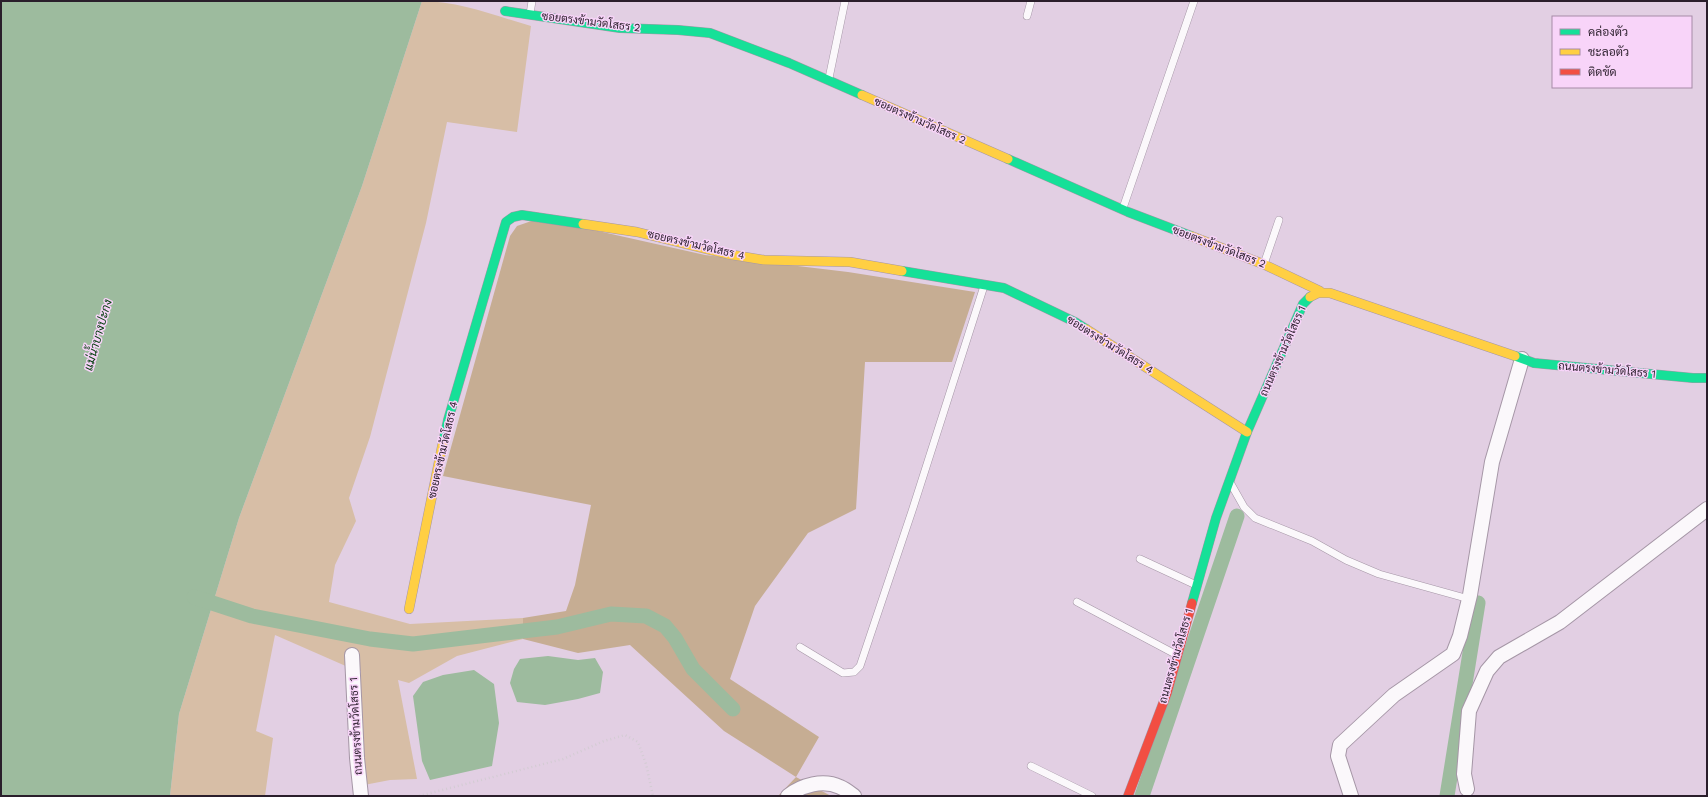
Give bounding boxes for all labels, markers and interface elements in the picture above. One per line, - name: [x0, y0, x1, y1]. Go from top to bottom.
- street label: ซอยตรงข้ามวัดโสธร 2: [541, 8, 641, 35]
- legend: [1552, 16, 1692, 88]
- text: คล่องตัว: [1588, 25, 1628, 39]
- text: ชะลอตัว: [1588, 45, 1629, 59]
- text: ติดขัด: [1588, 65, 1617, 79]
- street label: ซอยตรงข้ามวัดโสธร 2: [872, 93, 969, 147]
- street label: ซอยตรงข้ามวัดโสธร 2: [1170, 221, 1268, 271]
- street label: ซอยตรงข้ามวัดโสธร 4: [646, 226, 747, 263]
- water label: แม่น้ำบางปะกง: [77, 296, 115, 372]
- street label: ถนนตรงข้ามวัดโสธร 1: [1255, 303, 1309, 398]
- street label: ซอยตรงข้ามวัดโสธร 4: [1064, 311, 1157, 377]
- street label: ถนนตรงข้ามวัดโสธร 1: [1558, 357, 1656, 381]
- street label: ซอยตรงข้ามวัดโสธร 4: [424, 399, 461, 500]
- street label: ถนนตรงข้ามวัดโสธร 1: [1154, 607, 1196, 705]
- street label: ถนนตรงข้ามวัดโสธร 1: [345, 677, 365, 775]

